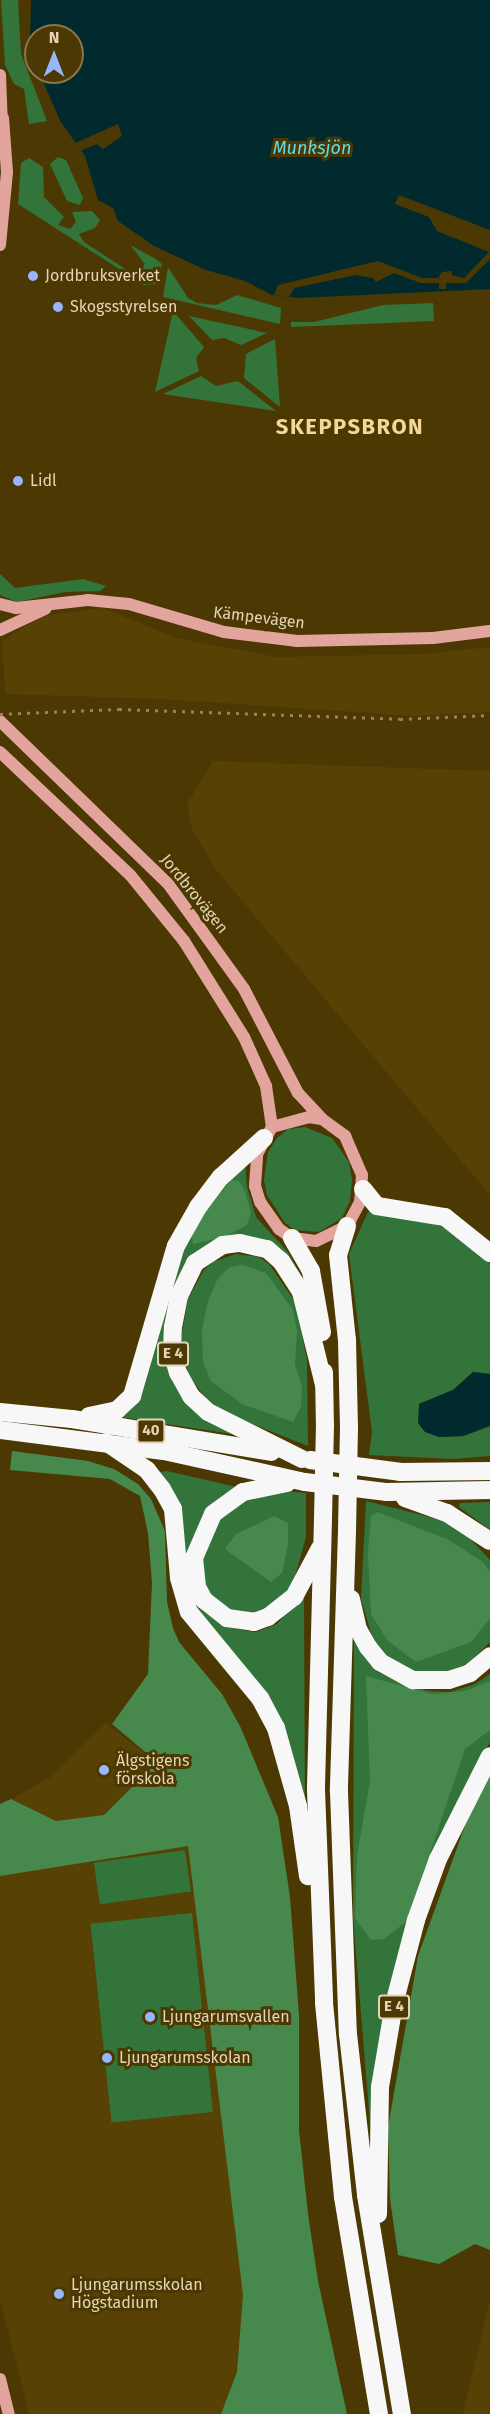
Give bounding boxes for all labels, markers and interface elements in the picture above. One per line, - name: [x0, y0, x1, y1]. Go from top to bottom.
- north arrow: [24, 24, 84, 84]
- text: N: [49, 28, 59, 47]
- water label: Munksjön: [273, 137, 351, 159]
- place label: Jordbruksverket: [45, 266, 160, 286]
- marker: Jordbruksverket: [26, 269, 40, 283]
- place label: Skogsstyrelsen: [70, 297, 177, 317]
- marker: Skogsstyrelsen: [51, 300, 65, 314]
- district label: SKEPPSBRON: [276, 414, 424, 440]
- place label: Lidl: [30, 471, 57, 491]
- marker: Lidl: [11, 474, 25, 488]
- street label: Kämpevägen: [212, 603, 306, 633]
- street label: Jordbrovägen: [156, 851, 232, 937]
- road number: E 4: [156, 1342, 190, 1366]
- road number: 40: [136, 1419, 166, 1443]
- place label: Älgstigens förskola: [116, 1751, 189, 1789]
- marker: Älgstigens förskola: [97, 1763, 111, 1777]
- road number: E 4: [378, 1995, 410, 2019]
- place label: Ljungarumsvallen: [162, 2007, 290, 2027]
- marker: Ljungarumsvallen: [143, 2010, 157, 2024]
- place label: Ljungarumsskolan: [119, 2048, 251, 2068]
- marker: Ljungarumsskolan: [100, 2051, 114, 2065]
- place label: Ljungarumsskolan Högstadium: [71, 2275, 203, 2313]
- marker: Ljungarumsskolan Högstadium: [52, 2287, 66, 2301]

